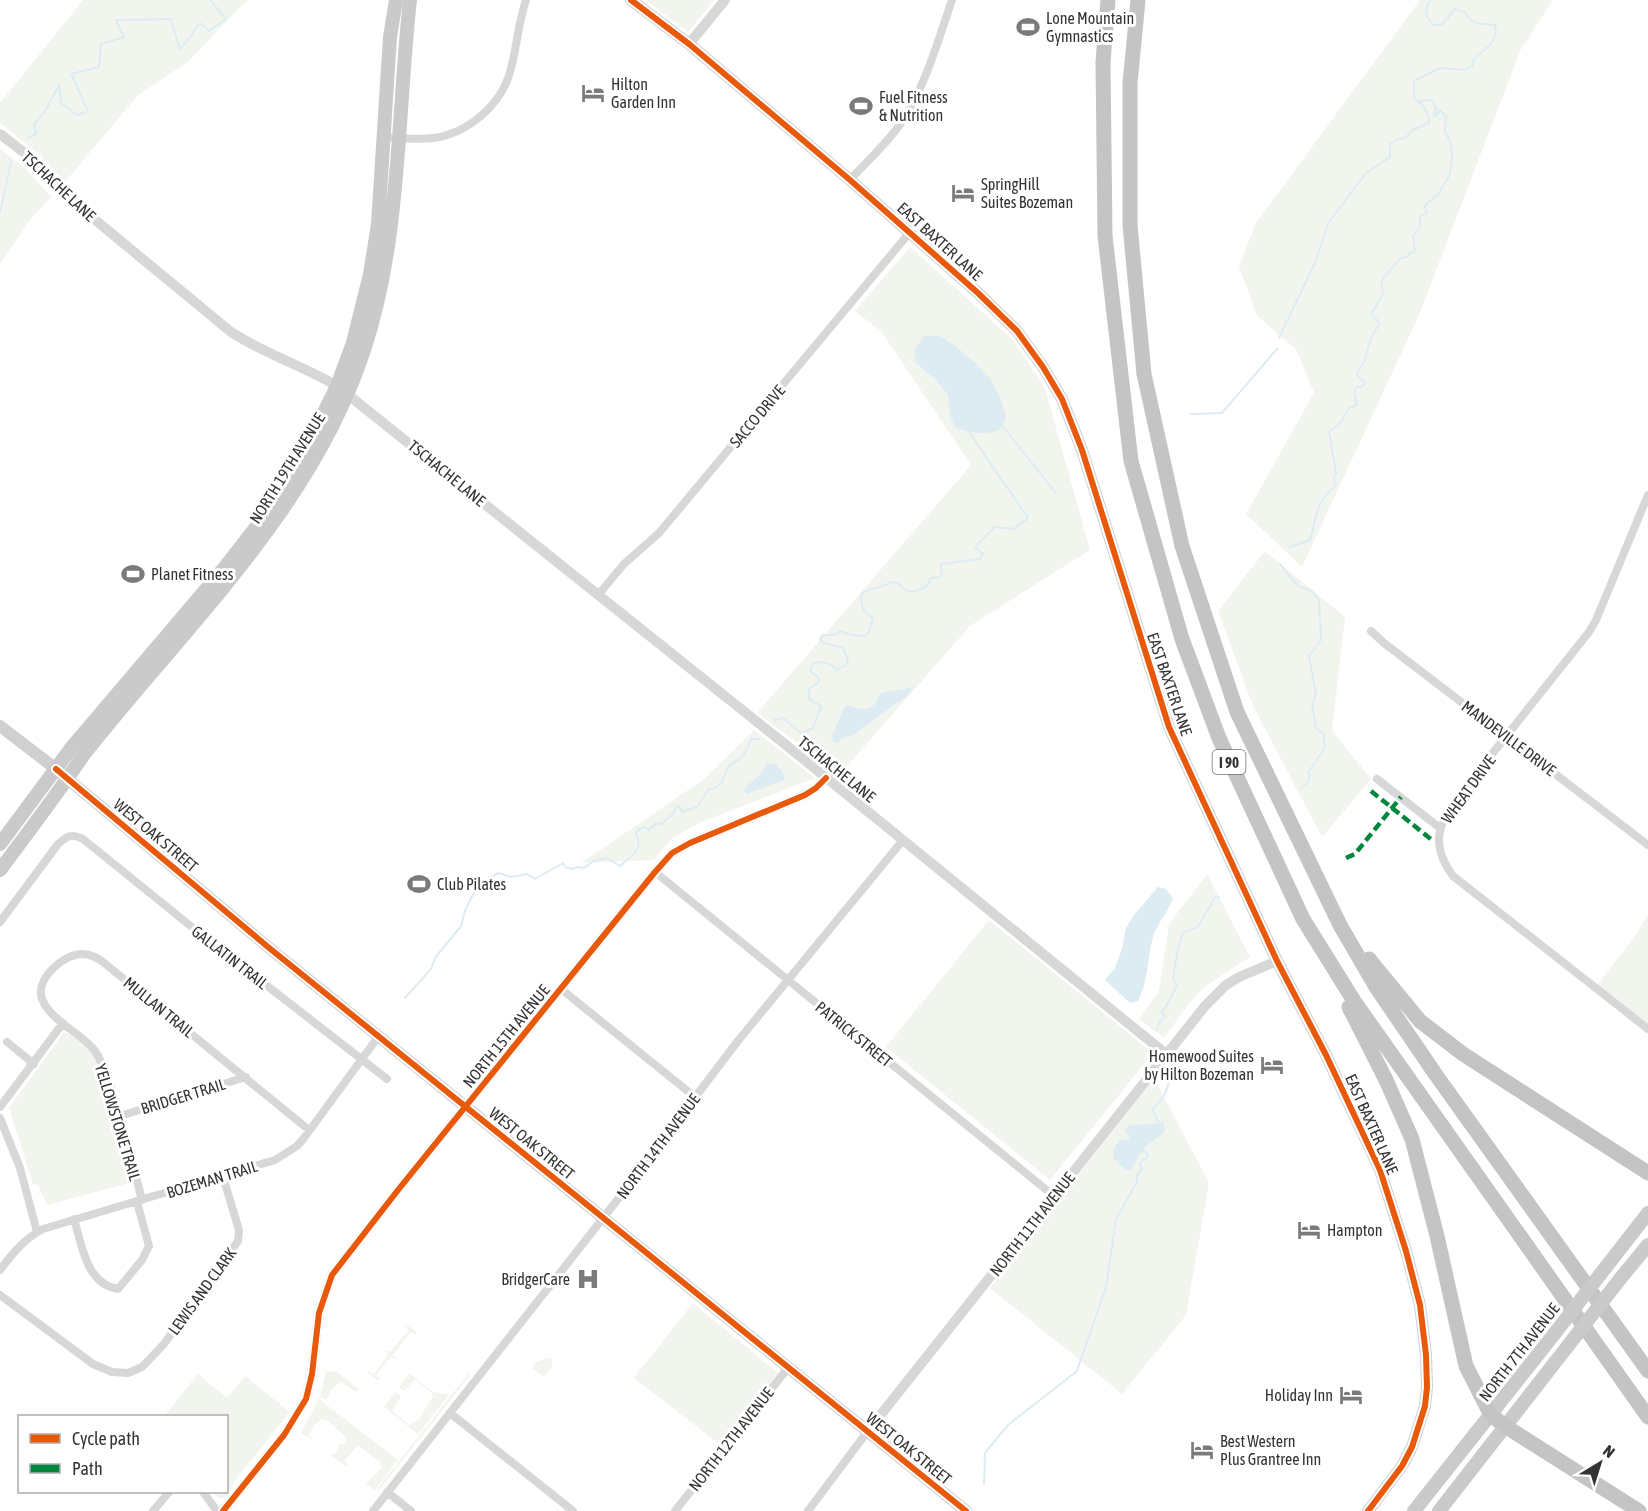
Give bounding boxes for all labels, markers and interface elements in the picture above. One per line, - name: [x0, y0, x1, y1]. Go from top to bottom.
- place label: Lone Mountain Gymnastics: [1046, 9, 1134, 46]
- sports icon: Lone Mountain Gymnastics: [1015, 14, 1041, 40]
- place label: Hilton Garden Inn: [611, 75, 676, 111]
- hotel icon: Hilton Garden Inn: [580, 80, 606, 106]
- place label: Fuel Fitness & Nutrition: [879, 88, 948, 124]
- sports icon: Fuel Fitness & Nutrition: [848, 93, 874, 119]
- street label: TSCHACHE LANE: [19, 147, 100, 225]
- place label: SpringHill Suites Bozeman: [981, 175, 1073, 211]
- hotel icon: SpringHill Suites Bozeman: [950, 180, 976, 206]
- street label: EAST BAXTER LANE: [894, 198, 986, 284]
- street label: SACCO DRIVE: [726, 381, 788, 451]
- street label: NORTH 19TH AVENUE: [246, 409, 328, 527]
- street label: TSCHACHE LANE: [405, 436, 489, 510]
- sports icon: Planet Fitness: [120, 561, 146, 587]
- place label: Planet Fitness: [151, 565, 234, 583]
- street label: EAST BAXTER LANE: [1144, 630, 1196, 738]
- street label: MANDEVILLE DRIVE: [1459, 697, 1560, 779]
- street label: TSCHACHE LANE: [795, 732, 879, 806]
- road number: I 90: [1212, 750, 1246, 774]
- street label: WHEAT DRIVE: [1437, 751, 1499, 827]
- street label: WEST OAK STREET: [110, 795, 202, 875]
- sports icon: Club Pilates: [406, 871, 432, 897]
- place label: Club Pilates: [437, 875, 507, 893]
- street label: GALLATIN TRAIL: [188, 922, 272, 993]
- street label: MULLAN TRAIL: [120, 973, 198, 1041]
- street label: NORTH 15TH AVENUE: [459, 981, 553, 1091]
- street label: PATRICK STREET: [812, 998, 896, 1070]
- place label: Homewood Suites by Hilton Bozeman: [1144, 1047, 1254, 1084]
- hotel icon: Homewood Suites by Hilton Bozeman: [1259, 1052, 1285, 1078]
- street label: YELLOWSTONE TRAIL: [92, 1061, 145, 1183]
- street label: EAST BAXTER LANE: [1342, 1071, 1402, 1177]
- street label: BRIDGER TRAIL: [139, 1074, 228, 1117]
- street label: NORTH 14TH AVENUE: [613, 1090, 703, 1202]
- street label: WEST OAK STREET: [486, 1103, 578, 1183]
- street label: BOZEMAN TRAIL: [164, 1156, 260, 1201]
- street label: NORTH 11TH AVENUE: [986, 1168, 1078, 1279]
- hotel icon: Hampton: [1296, 1217, 1322, 1243]
- place label: Hampton: [1327, 1221, 1383, 1240]
- street label: LEWIS AND CLARK: [164, 1244, 240, 1338]
- hospital icon: BridgerCare: [575, 1266, 601, 1292]
- place label: BridgerCare: [501, 1270, 570, 1289]
- street label: NORTH 7TH AVENUE: [1475, 1299, 1563, 1405]
- hotel icon: Holiday Inn: [1338, 1382, 1364, 1408]
- street label: NORTH 12TH AVENUE: [685, 1383, 777, 1494]
- place label: Holiday Inn: [1265, 1386, 1333, 1405]
- street label: WEST OAK STREET: [863, 1408, 955, 1488]
- legend: [18, 1415, 228, 1493]
- text: Cycle path: [72, 1428, 140, 1449]
- place label: Best Western Plus Grantree Inn: [1220, 1432, 1321, 1468]
- north arrow: [1570, 1433, 1630, 1493]
- hotel icon: Best Western Plus Grantree Inn: [1189, 1437, 1215, 1463]
- text: N: [1600, 1441, 1619, 1461]
- text: Path: [72, 1458, 103, 1479]

